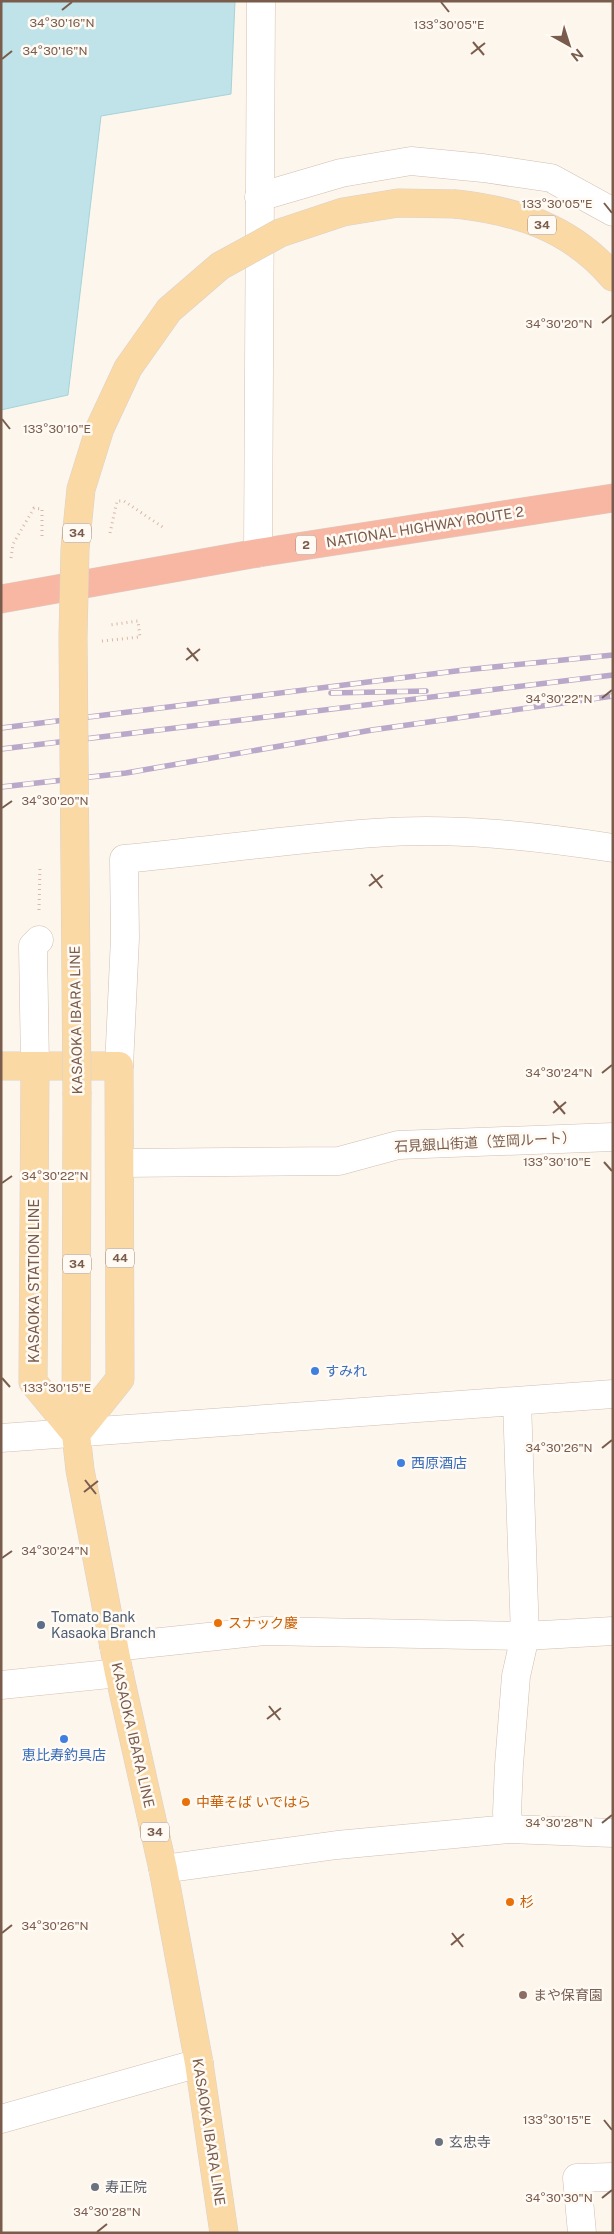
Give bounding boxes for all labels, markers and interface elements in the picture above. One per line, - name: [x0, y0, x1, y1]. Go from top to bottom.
- text: 34°30'16"N: [30, 16, 94, 30]
- text: 133°30'05"E: [414, 18, 484, 32]
- north arrow: [544, 20, 594, 70]
- text: 34°30'16"N: [23, 44, 87, 58]
- text: N: [568, 45, 586, 65]
- text: 133°30'05"E: [522, 197, 592, 211]
- road number: 34: [528, 216, 556, 234]
- text: 34°30'20"N: [525, 317, 593, 331]
- text: 133°30'10"E: [23, 422, 91, 436]
- street label: NATIONAL HIGHWAY ROUTE 2: [325, 503, 525, 551]
- road number: 34: [63, 524, 91, 542]
- road number: 2: [296, 536, 316, 554]
- text: 34°30'22"N: [526, 692, 592, 706]
- text: 34°30'20"N: [21, 794, 89, 808]
- street label: KASAOKA IBARA LINE: [67, 945, 85, 1095]
- text: 34°30'24"N: [525, 1066, 593, 1080]
- street label: 石見銀山街道（笠岡ルート）: [394, 1129, 576, 1155]
- text: 133°30'10"E: [523, 1155, 591, 1169]
- text: 34°30'22"N: [22, 1169, 88, 1183]
- street label: KASAOKA STATION LINE: [26, 1199, 42, 1363]
- road number: 44: [106, 1248, 134, 1268]
- road number: 34: [63, 1254, 91, 1274]
- place label: すみれ: [325, 1363, 367, 1379]
- marker: すみれ: [309, 1365, 321, 1377]
- text: 133°30'15"E: [23, 1381, 91, 1395]
- text: 34°30'26"N: [525, 1441, 593, 1455]
- place label: 西原酒店: [411, 1455, 467, 1471]
- marker: 西原酒店: [395, 1457, 407, 1469]
- text: 34°30'24"N: [21, 1544, 89, 1558]
- place label: Tomato Bank Kasaoka Branch: [51, 1609, 156, 1641]
- place label: スナック慶: [228, 1615, 298, 1631]
- marker: スナック慶: [212, 1617, 224, 1629]
- marker: Tomato Bank Kasaoka Branch: [35, 1619, 47, 1631]
- street label: KASAOKA IBARA LINE: [108, 1661, 158, 1809]
- marker: 恵比寿釣具店: [58, 1733, 70, 1745]
- place label: 恵比寿釣具店: [22, 1747, 106, 1763]
- place label: 中華そば いではら: [196, 1794, 311, 1810]
- marker: 中華そば いではら: [180, 1796, 192, 1808]
- text: 34°30'28"N: [525, 1816, 593, 1830]
- road number: 34: [141, 1822, 169, 1841]
- place label: 杉: [520, 1894, 534, 1910]
- marker: 杉: [504, 1896, 516, 1908]
- text: 34°30'26"N: [21, 1919, 89, 1933]
- place label: まや保育園: [533, 1987, 603, 2003]
- marker: まや保育園: [517, 1989, 529, 2001]
- street label: KASAOKA IBARA LINE: [189, 2057, 229, 2207]
- text: 133°30'15"E: [523, 2113, 591, 2127]
- place label: 玄忠寺: [449, 2134, 491, 2150]
- marker: 玄忠寺: [433, 2136, 445, 2148]
- place label: 寿正院: [105, 2179, 147, 2195]
- marker: 寿正院: [89, 2181, 101, 2193]
- text: 34°30'30"N: [525, 2191, 593, 2205]
- text: 34°30'28"N: [73, 2205, 141, 2219]

